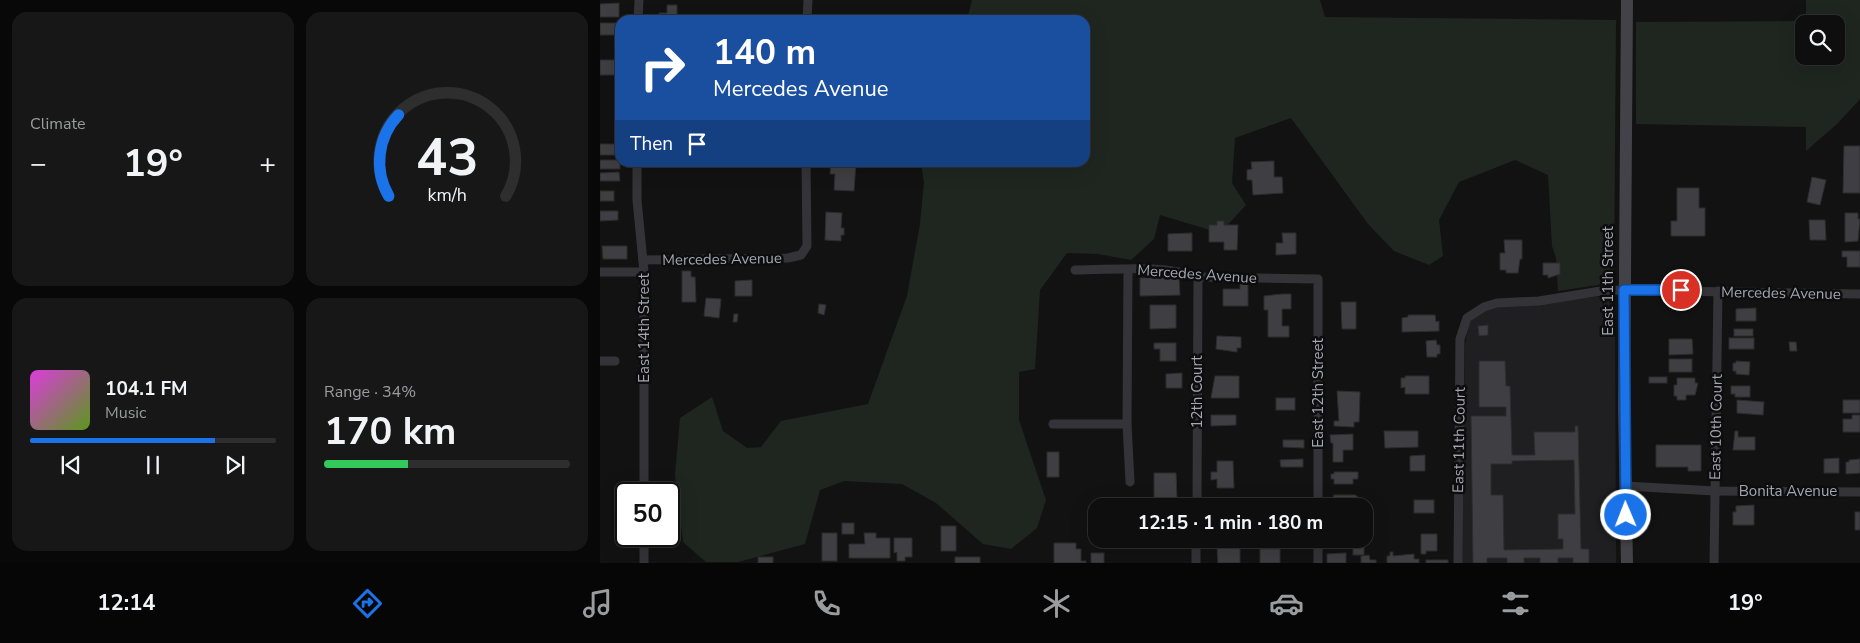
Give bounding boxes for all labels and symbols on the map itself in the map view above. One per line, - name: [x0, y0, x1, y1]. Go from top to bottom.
- street label: East 11th Street: [1598, 226, 1618, 336]
- street label: Mercedes Avenue: [662, 248, 782, 270]
- street label: Mercedes Avenue: [1137, 260, 1257, 288]
- pin: [1660, 269, 1702, 311]
- street label: East 14th Street: [634, 273, 654, 383]
- street label: Mercedes Avenue: [1721, 282, 1841, 304]
- street label: East 12th Street: [1308, 338, 1328, 448]
- street label: 12th Court: [1187, 355, 1207, 428]
- street label: East 10th Court: [1705, 373, 1727, 480]
- street label: East 11th Court: [1448, 386, 1470, 493]
- street label: Bonita Avenue: [1739, 481, 1837, 501]
- speed limit sign: 50: [615, 482, 680, 547]
- position arrow: [1599, 488, 1651, 540]

